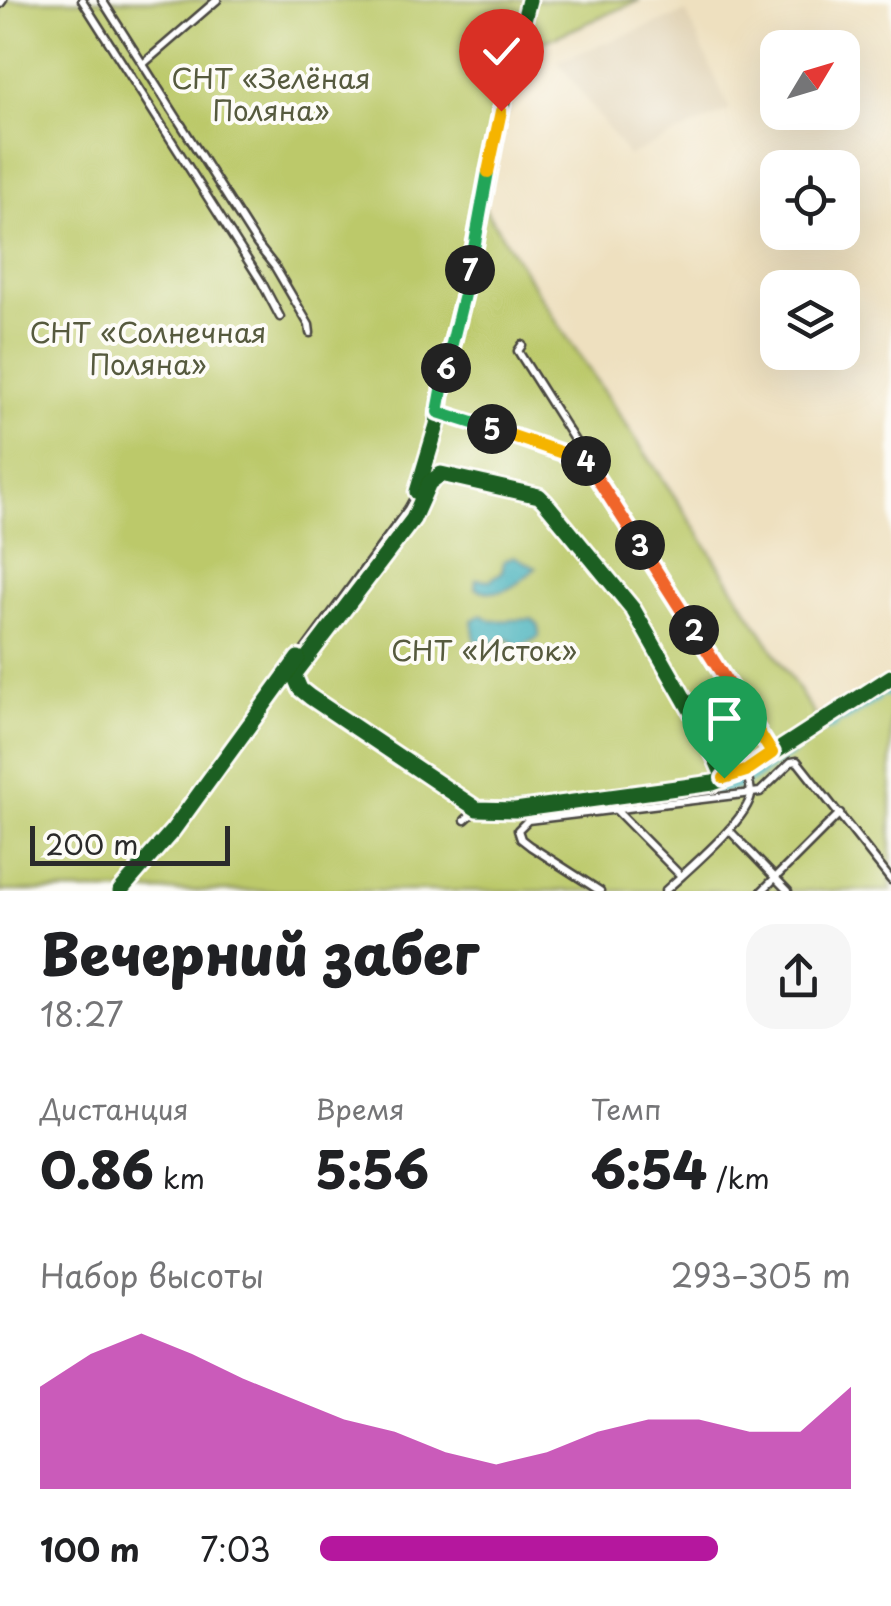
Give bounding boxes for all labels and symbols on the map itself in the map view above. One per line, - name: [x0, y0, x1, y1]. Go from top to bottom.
- pin: [459, 9, 544, 112]
- north arrow: [760, 30, 860, 130]
- park label: СНТ «Зелёная Поляна»: [171, 56, 371, 131]
- pin: 7: [445, 245, 495, 295]
- park label: СНТ «Солнечная Поляна»: [29, 310, 267, 385]
- pin: 6: [421, 343, 471, 393]
- pin: 5: [467, 404, 517, 454]
- pin: 4: [561, 436, 611, 486]
- pin: 3: [615, 520, 665, 570]
- pin: 2: [669, 605, 719, 655]
- park label: СНТ «Исток»: [391, 628, 577, 671]
- pin: [682, 676, 767, 779]
- scale bar: [30, 821, 230, 866]

